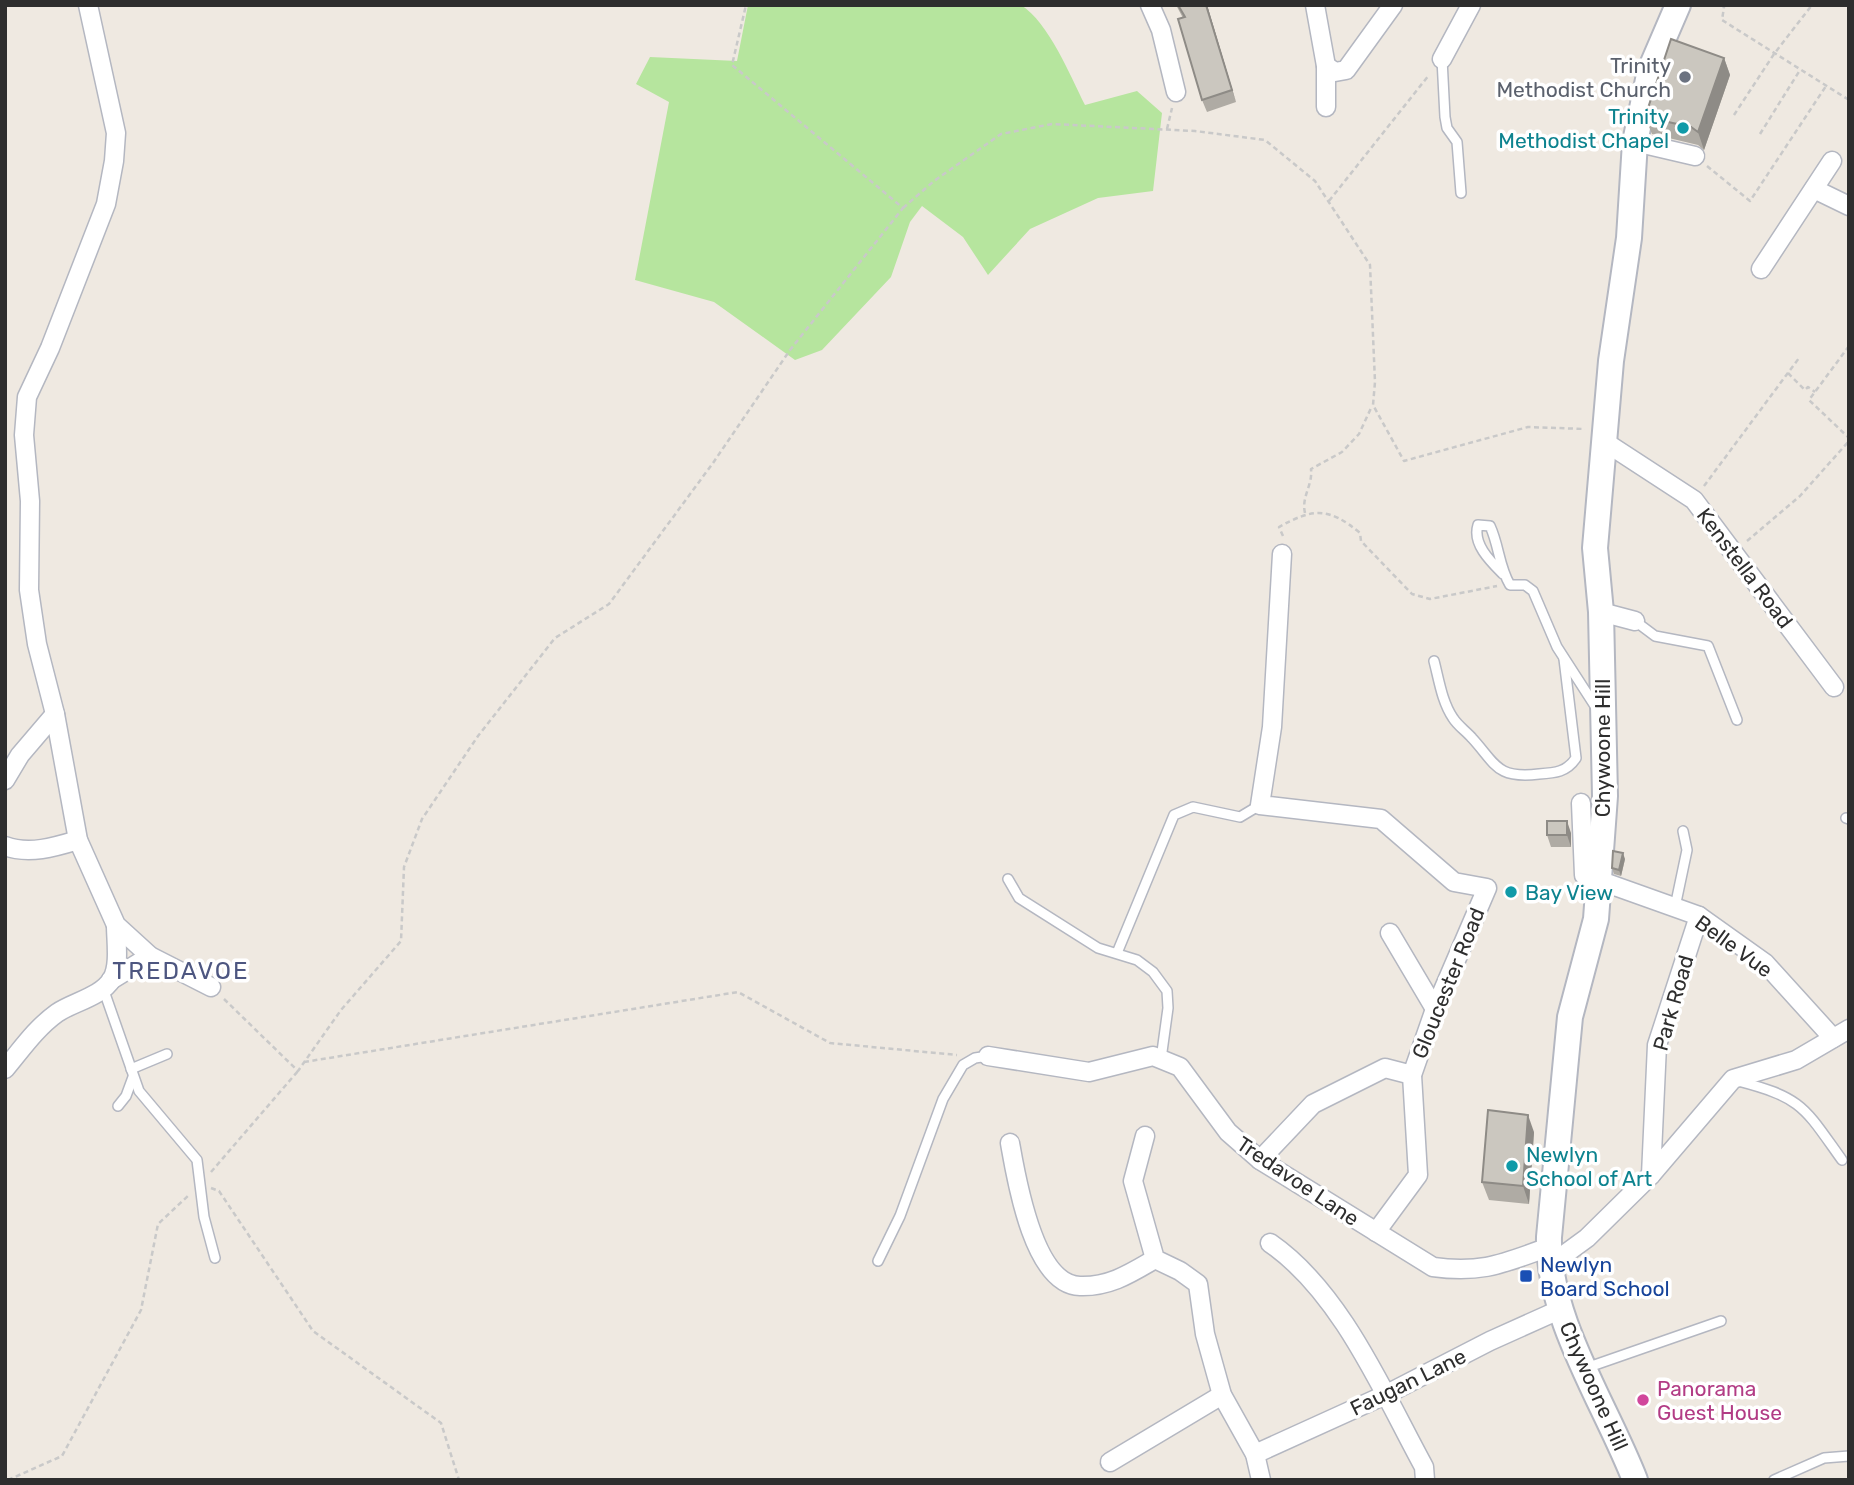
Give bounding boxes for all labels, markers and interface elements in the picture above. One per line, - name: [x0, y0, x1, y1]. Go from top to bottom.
- place label: Trinity Methodist Church: [1496, 53, 1671, 102]
- marker: Trinity Methodist Church: [1677, 69, 1693, 85]
- place label: Trinity Methodist Chapel: [1498, 104, 1669, 153]
- marker: Trinity Methodist Chapel: [1675, 120, 1691, 136]
- street label: Kenstella Road: [1692, 503, 1798, 633]
- street label: Chywoone Hill: [1590, 679, 1615, 817]
- place label: Bay View: [1525, 880, 1613, 905]
- marker: Bay View: [1503, 884, 1519, 900]
- street label: Gloucester Road: [1406, 904, 1490, 1062]
- street label: Belle Vue: [1690, 910, 1778, 982]
- street label: Park Road: [1647, 952, 1699, 1054]
- district label: TREDAVOE: [112, 957, 250, 985]
- street label: Tredavoe Lane: [1232, 1131, 1364, 1231]
- place label: Newlyn School of Art: [1526, 1142, 1652, 1191]
- marker: Newlyn School of Art: [1504, 1158, 1520, 1174]
- place label: Newlyn Board School: [1540, 1252, 1670, 1301]
- marker: Newlyn Board School: [1518, 1268, 1534, 1284]
- street label: Chywoone Hill: [1554, 1318, 1634, 1454]
- street label: Faugan Lane: [1346, 1343, 1470, 1421]
- place label: Panorama Guest House: [1657, 1376, 1782, 1425]
- marker: Panorama Guest House: [1635, 1392, 1651, 1408]

